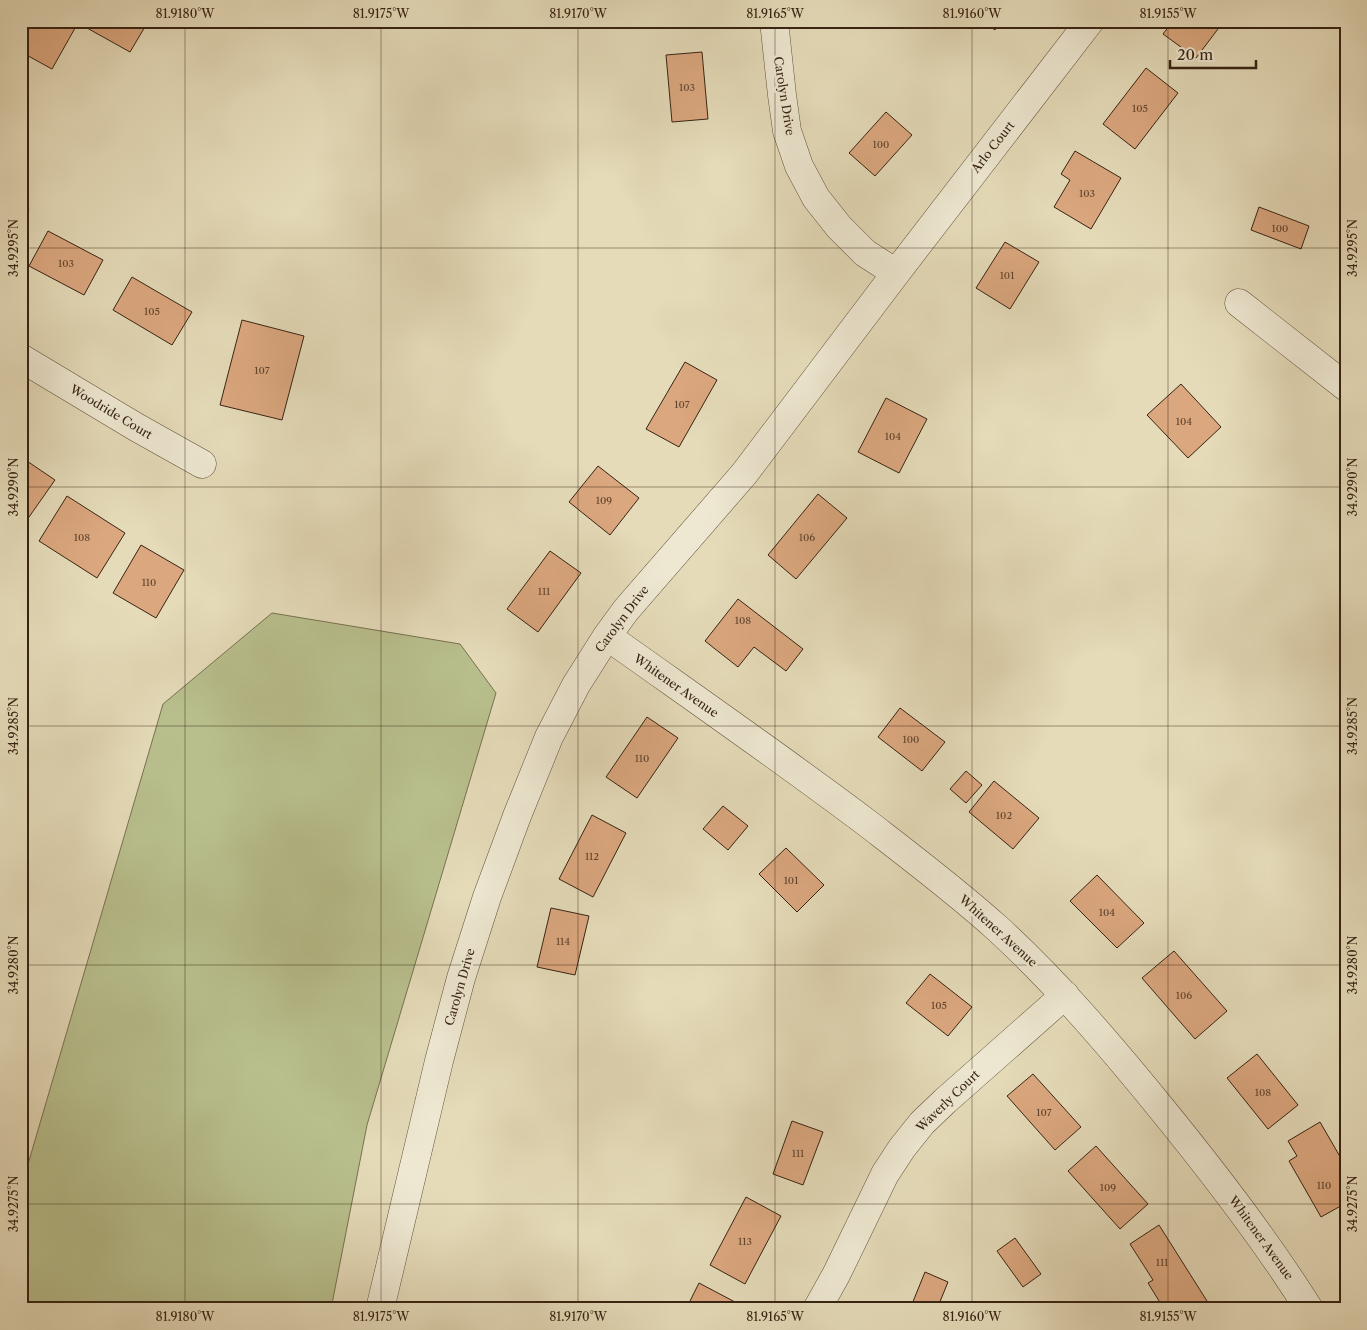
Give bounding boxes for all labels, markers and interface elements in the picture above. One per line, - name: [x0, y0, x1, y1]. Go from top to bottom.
- text: 81.9180°W: [156, 6, 215, 21]
- text: 81.9175°W: [353, 6, 410, 21]
- text: 81.9170°W: [549, 6, 608, 21]
- text: 81.9165°W: [746, 6, 805, 21]
- text: 81.9160°W: [943, 6, 1002, 21]
- text: 81.9155°W: [1139, 6, 1197, 21]
- scale bar: [1170, 38, 1256, 70]
- text: 20 m: [1177, 45, 1213, 64]
- street label: Carolyn Drive: [771, 55, 798, 137]
- house number: 103: [679, 81, 695, 94]
- house number: 105: [1132, 102, 1148, 115]
- street label: Arlo Court: [967, 117, 1018, 176]
- house number: 100: [873, 138, 889, 151]
- house number: 103: [1079, 187, 1095, 200]
- text: 34.9295°N: [6, 219, 21, 277]
- text: 34.9295°N: [1345, 219, 1360, 277]
- house number: 100: [1272, 222, 1288, 235]
- house number: 103: [58, 257, 74, 270]
- house number: 101: [1000, 269, 1015, 282]
- house number: 105: [144, 305, 160, 318]
- house number: 107: [254, 364, 270, 377]
- street label: Woodride Court: [67, 381, 156, 442]
- house number: 107: [674, 398, 690, 411]
- house number: 104: [1176, 415, 1192, 428]
- house number: 104: [885, 430, 901, 443]
- text: 34.9290°N: [6, 457, 21, 516]
- text: 34.9290°N: [1345, 457, 1360, 516]
- house number: 109: [596, 494, 612, 507]
- house number: 108: [74, 531, 90, 544]
- house number: 106: [799, 531, 815, 544]
- house number: 110: [142, 576, 156, 589]
- street label: Carolyn Drive: [592, 582, 652, 655]
- house number: 111: [538, 585, 551, 598]
- house number: 108: [735, 614, 751, 627]
- street label: Whitener Avenue: [630, 650, 722, 721]
- text: 34.9285°N: [6, 697, 21, 755]
- text: 34.9285°N: [1345, 697, 1360, 755]
- house number: 100: [903, 733, 919, 746]
- house number: 110: [635, 752, 649, 765]
- house number: 102: [996, 809, 1012, 822]
- house number: 112: [585, 850, 599, 863]
- house number: 101: [784, 874, 799, 887]
- street label: Whitener Avenue: [955, 891, 1041, 970]
- house number: 104: [1099, 906, 1115, 919]
- text: 34.9280°N: [6, 935, 21, 994]
- house number: 114: [556, 935, 570, 948]
- text: 34.9280°N: [1345, 935, 1360, 994]
- street label: Carolyn Drive: [441, 946, 478, 1027]
- house number: 106: [1176, 989, 1192, 1002]
- house number: 105: [931, 999, 947, 1012]
- street label: Waverly Court: [912, 1066, 983, 1135]
- house number: 108: [1255, 1086, 1271, 1099]
- house number: 107: [1036, 1106, 1052, 1119]
- house number: 111: [792, 1147, 805, 1160]
- text: 34.9275°N: [6, 1176, 21, 1232]
- text: 34.9275°N: [1345, 1176, 1360, 1232]
- house number: 110: [1317, 1179, 1331, 1192]
- house number: 109: [1100, 1181, 1116, 1194]
- street label: Whitener Avenue: [1225, 1192, 1297, 1283]
- house number: 113: [738, 1235, 752, 1248]
- house number: 111: [1156, 1256, 1169, 1269]
- text: 81.9180°W: [156, 1309, 215, 1324]
- text: 81.9175°W: [353, 1309, 410, 1324]
- text: 81.9170°W: [549, 1309, 608, 1324]
- text: 81.9165°W: [746, 1309, 805, 1324]
- text: 81.9160°W: [943, 1309, 1002, 1324]
- text: 81.9155°W: [1139, 1309, 1197, 1324]

